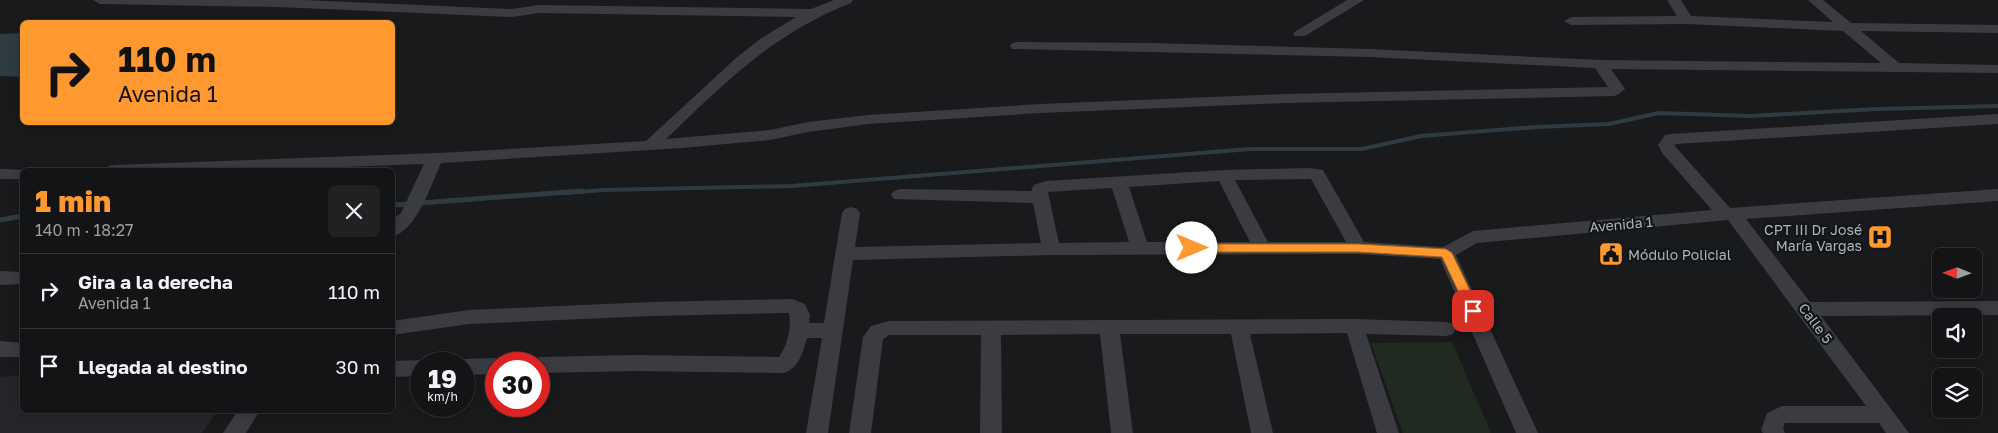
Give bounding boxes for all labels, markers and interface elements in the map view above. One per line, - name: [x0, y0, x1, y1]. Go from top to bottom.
- text: 110 m: [118, 38, 216, 80]
- icon: right: [35, 40, 100, 105]
- text: Avenida 1: [118, 80, 218, 107]
- text: 1 min: [35, 183, 111, 219]
- button: close: [328, 185, 380, 237]
- street label: Avenida 1: [1589, 213, 1654, 235]
- text: 140 m · 18:27: [35, 220, 133, 240]
- position arrow: [1165, 221, 1217, 273]
- place label: CPT III Dr José María Vargas: [1764, 221, 1862, 254]
- hospital icon: CPT III Dr José María Vargas: [1867, 224, 1893, 250]
- public building icon: Módulo Policial: [1598, 241, 1624, 267]
- place label: Módulo Policial: [1628, 246, 1731, 263]
- north arrow: [1932, 248, 1982, 298]
- map controls: [1932, 248, 1982, 418]
- text: Gira a la derecha: [78, 270, 233, 293]
- icon: right: [35, 277, 63, 305]
- text: 110 m: [328, 280, 380, 303]
- pin: [1452, 290, 1494, 332]
- text: Avenida 1: [78, 293, 150, 313]
- icon: arrive: [1459, 297, 1487, 325]
- street label: Calle 5: [1795, 300, 1837, 346]
- button: sound: [1932, 308, 1982, 358]
- icon: arrive: [35, 352, 63, 380]
- speed limit sign: 30: [485, 352, 550, 417]
- text: Llegada al destino: [78, 355, 248, 378]
- text: 30 m: [336, 355, 380, 378]
- text: 19: [428, 363, 457, 394]
- button: layers: [1932, 368, 1982, 418]
- text: km/h: [427, 389, 458, 404]

